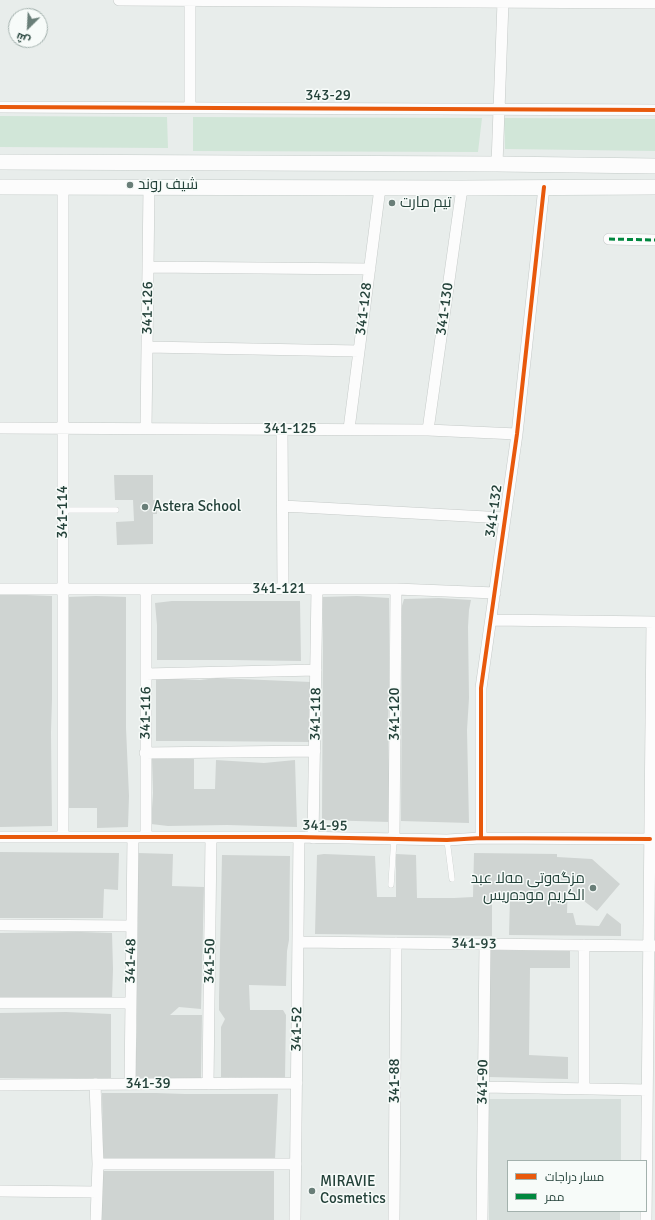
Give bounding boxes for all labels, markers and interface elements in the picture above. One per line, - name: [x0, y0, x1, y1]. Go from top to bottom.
- north arrow: [8, 8, 48, 48]
- text: ش: [14, 30, 32, 47]
- street label: 343-29: [305, 87, 351, 105]
- place label: شیف روند: [138, 176, 198, 194]
- marker: شیف روند: [125, 180, 135, 190]
- place label: تیم مارت: [400, 194, 451, 212]
- marker: تیم مارت: [387, 198, 397, 208]
- street label: 341-126: [139, 281, 157, 335]
- street label: 341-128: [352, 281, 376, 337]
- street label: 341-130: [432, 281, 458, 337]
- street label: 341-125: [263, 420, 317, 438]
- street label: 341-132: [481, 483, 507, 539]
- street label: 341-114: [54, 485, 72, 539]
- place label: Astera School: [153, 498, 241, 516]
- marker: Astera School: [140, 502, 150, 512]
- street label: 341-121: [252, 580, 306, 598]
- street label: 341-116: [137, 686, 155, 740]
- street label: 341-118: [307, 687, 325, 741]
- street label: 341-120: [386, 687, 404, 741]
- street label: 341-95: [302, 817, 348, 835]
- place label: مزگه‌وتی مه‌لا عبد الكريم موده‌ریس: [471, 870, 585, 905]
- marker: مزگه‌وتی مه‌لا عبد الكريم موده‌ریس: [588, 883, 598, 893]
- street label: 341-93: [451, 935, 497, 953]
- street label: 341-48: [122, 938, 140, 984]
- street label: 341-50: [201, 938, 219, 984]
- street label: 341-52: [288, 1006, 306, 1052]
- street label: 341-88: [386, 1058, 404, 1104]
- street label: 341-90: [474, 1059, 492, 1105]
- street label: 341-39: [125, 1075, 171, 1093]
- legend: [507, 1160, 647, 1212]
- text: مسار دراجات: [545, 1170, 604, 1185]
- place label: MIRAVIE Cosmetics: [320, 1173, 386, 1208]
- marker: MIRAVIE Cosmetics: [307, 1186, 317, 1196]
- text: ممر: [545, 1190, 564, 1205]

